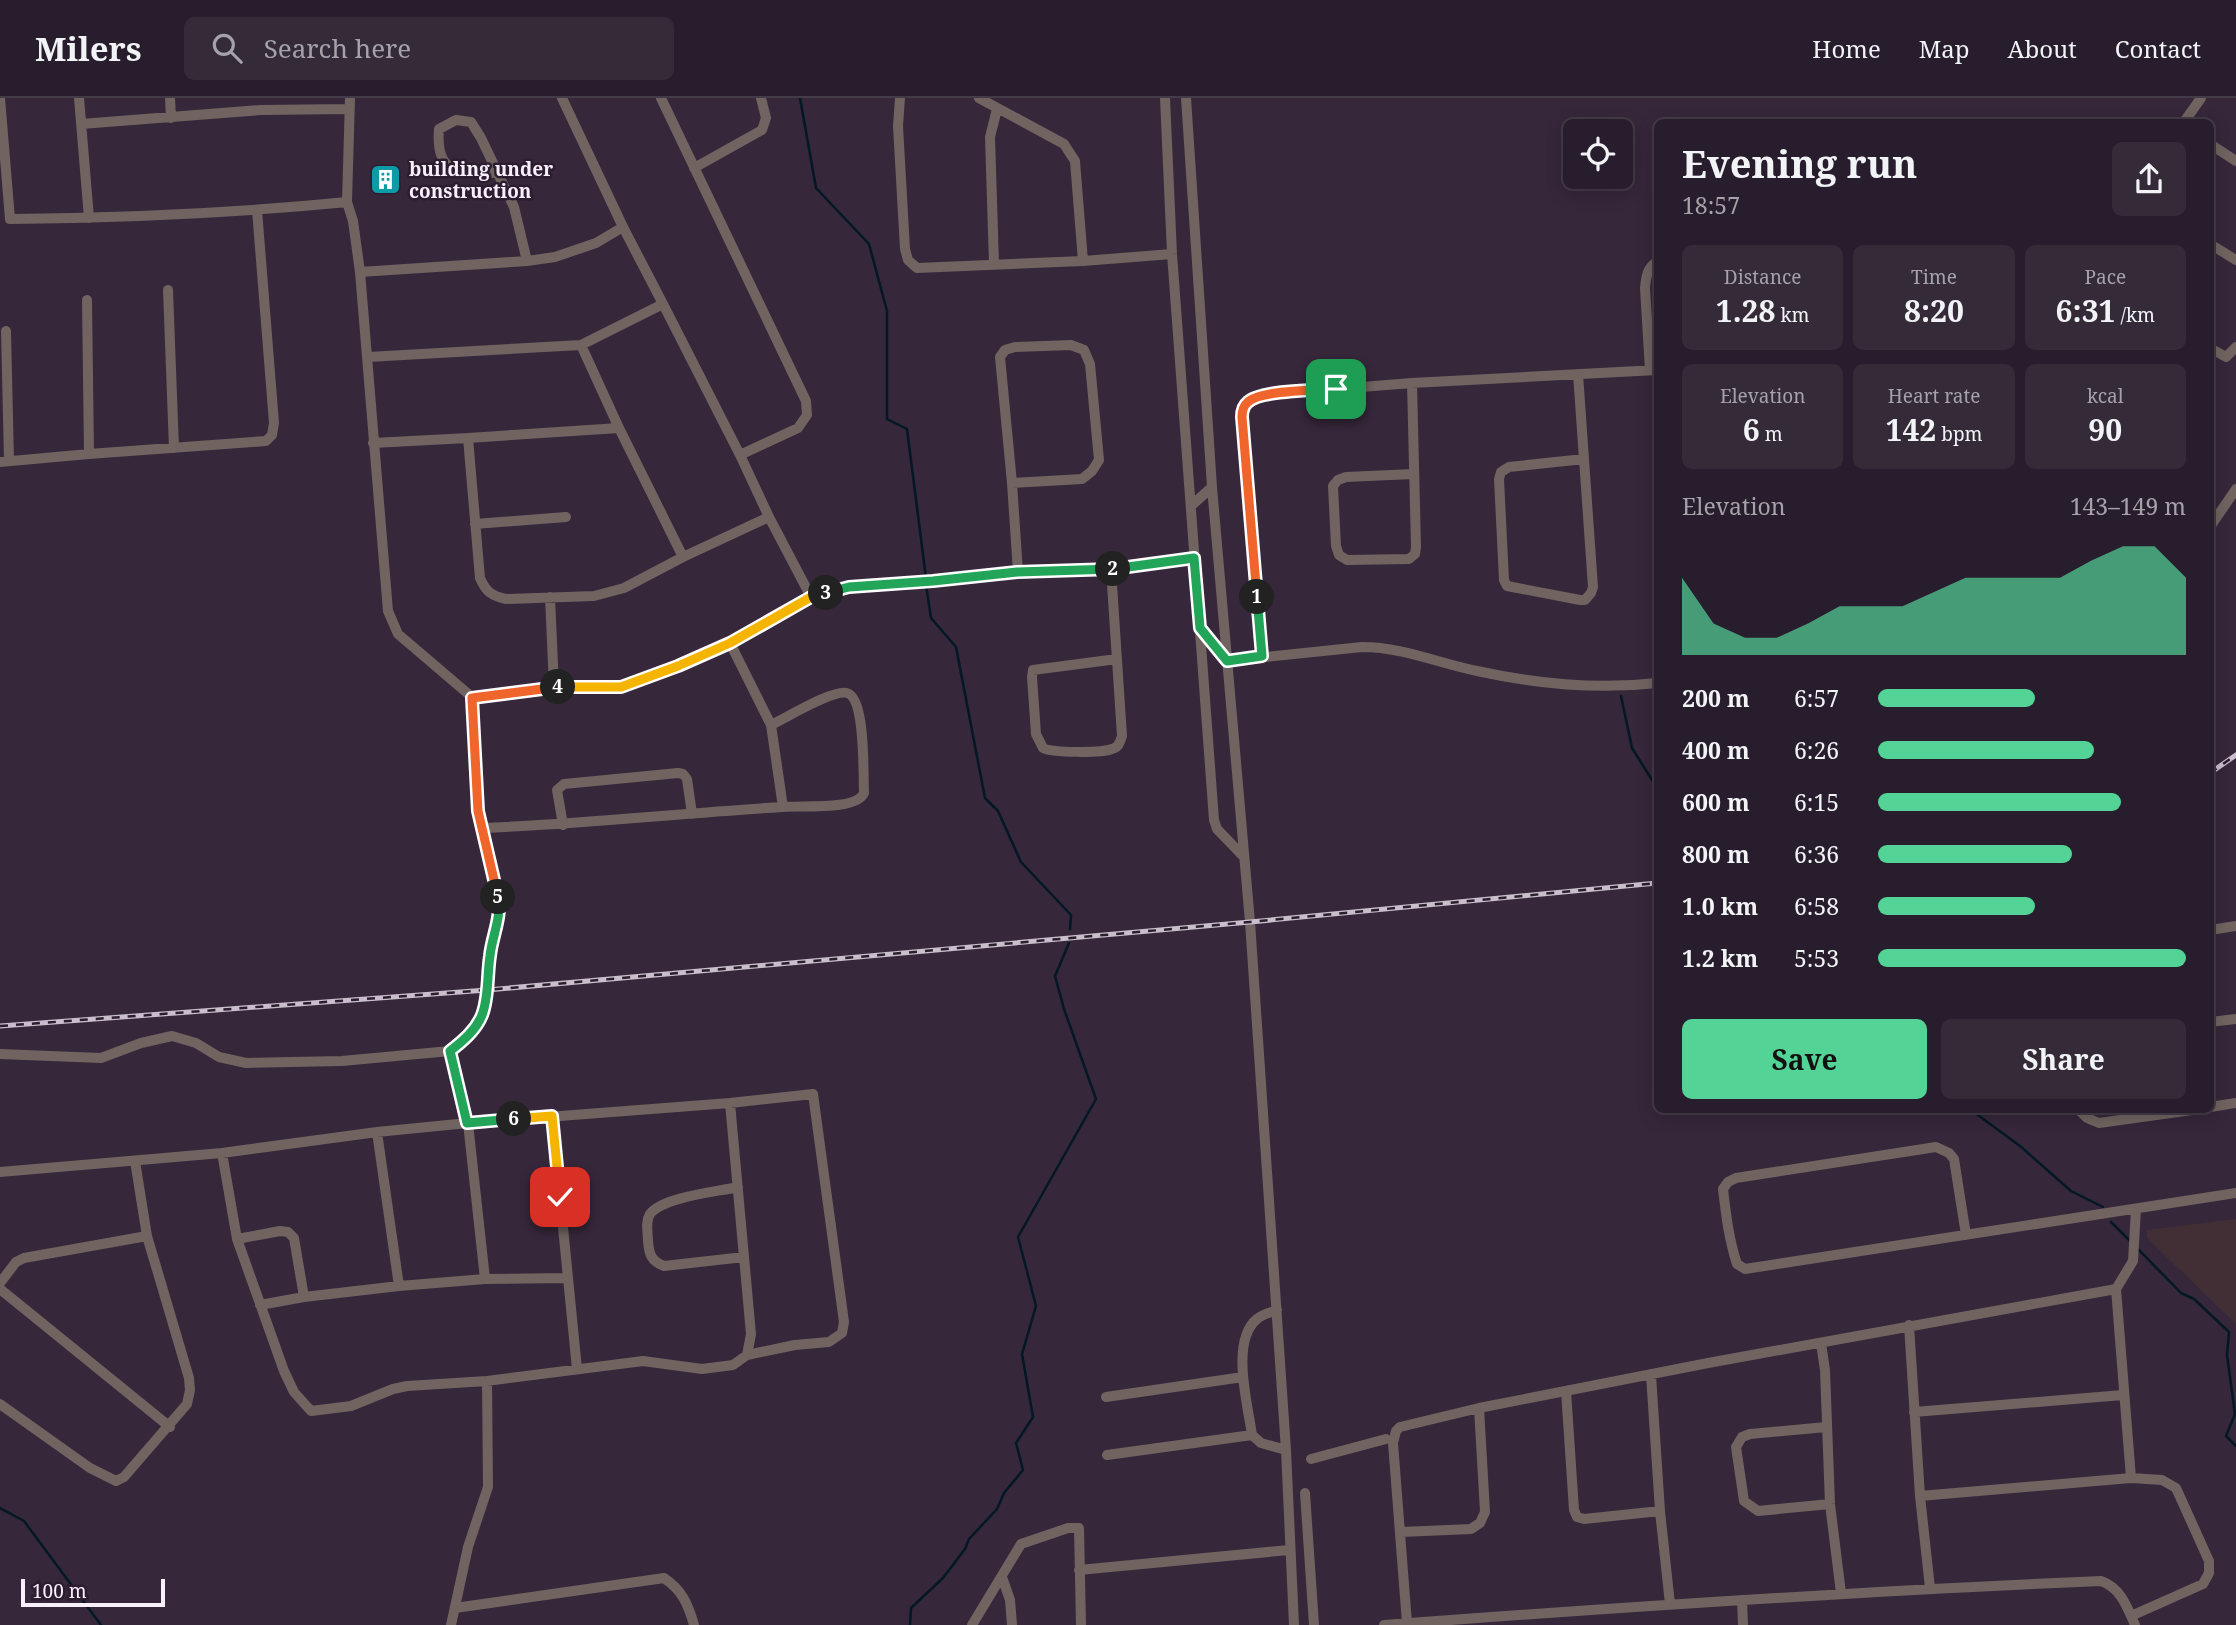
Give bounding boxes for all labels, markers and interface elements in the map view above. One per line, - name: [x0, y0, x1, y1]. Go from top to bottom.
- search box: [184, 17, 674, 80]
- text: Milers: [35, 26, 142, 71]
- icon: search: [208, 29, 246, 67]
- text: Search here: [264, 30, 411, 66]
- text: Home: [1812, 32, 1881, 65]
- text: Map: [1919, 32, 1970, 65]
- text: About: [2008, 32, 2077, 65]
- text: Contact: [2115, 32, 2201, 65]
- map controls: [1563, 119, 1633, 189]
- button: locate: [1563, 119, 1633, 189]
- text: Evening run: [1682, 137, 1917, 189]
- button: share: [2112, 142, 2186, 216]
- place label: building under construction: [409, 156, 553, 204]
- building icon: building under construction: [369, 163, 403, 197]
- text: 18:57: [1682, 189, 1740, 221]
- text: Distance: [1724, 264, 1801, 290]
- text: Time: [1911, 264, 1957, 290]
- text: Pace: [2084, 264, 2126, 290]
- text: 1.28: [1716, 290, 1775, 331]
- text: 8:20: [1904, 290, 1964, 331]
- text: 6:31: [2056, 290, 2116, 331]
- text: km: [1775, 302, 1810, 328]
- text: /km: [2116, 302, 2155, 328]
- pin: [1306, 359, 1366, 419]
- icon: arrive: [1317, 370, 1355, 408]
- text: Elevation: [1720, 383, 1805, 409]
- text: Heart rate: [1888, 383, 1980, 409]
- text: kcal: [2087, 383, 2124, 409]
- text: 6: [1743, 409, 1760, 450]
- text: 142: [1885, 409, 1936, 450]
- text: 90: [2088, 409, 2122, 450]
- text: m: [1760, 421, 1783, 447]
- text: bpm: [1936, 421, 1983, 447]
- text: Elevation: [1682, 490, 1786, 522]
- text: 143–149 m: [2070, 490, 2186, 522]
- pin: 2: [1096, 552, 1130, 587]
- text: 2: [1107, 555, 1118, 581]
- pin: 3: [808, 575, 844, 610]
- text: 3: [820, 579, 831, 605]
- pin: 1: [1240, 580, 1274, 614]
- text: 1: [1251, 583, 1262, 609]
- pin: 4: [540, 670, 576, 704]
- text: 4: [552, 673, 563, 699]
- text: 200 m: [1682, 682, 1750, 714]
- text: 6:57: [1794, 682, 1839, 714]
- text: 400 m: [1682, 734, 1750, 766]
- text: 6:26: [1794, 734, 1839, 766]
- text: 600 m: [1682, 786, 1750, 818]
- text: 6:15: [1794, 786, 1839, 818]
- text: 800 m: [1682, 838, 1750, 870]
- text: 6:36: [1794, 838, 1839, 870]
- pin: 5: [480, 880, 516, 914]
- text: 5: [492, 883, 503, 909]
- text: 1.0 km: [1682, 890, 1758, 922]
- text: 6:58: [1794, 890, 1839, 922]
- text: 1.2 km: [1682, 942, 1758, 974]
- text: 5:53: [1794, 942, 1839, 974]
- button: Save: [1682, 1019, 1927, 1099]
- button: Share: [1941, 1019, 2186, 1099]
- pin: 6: [496, 1102, 532, 1136]
- text: 6: [508, 1105, 519, 1131]
- pin: [530, 1167, 590, 1227]
- icon: check: [541, 1178, 579, 1216]
- scale bar: [21, 1576, 164, 1608]
- text: 100 m: [32, 1578, 87, 1604]

